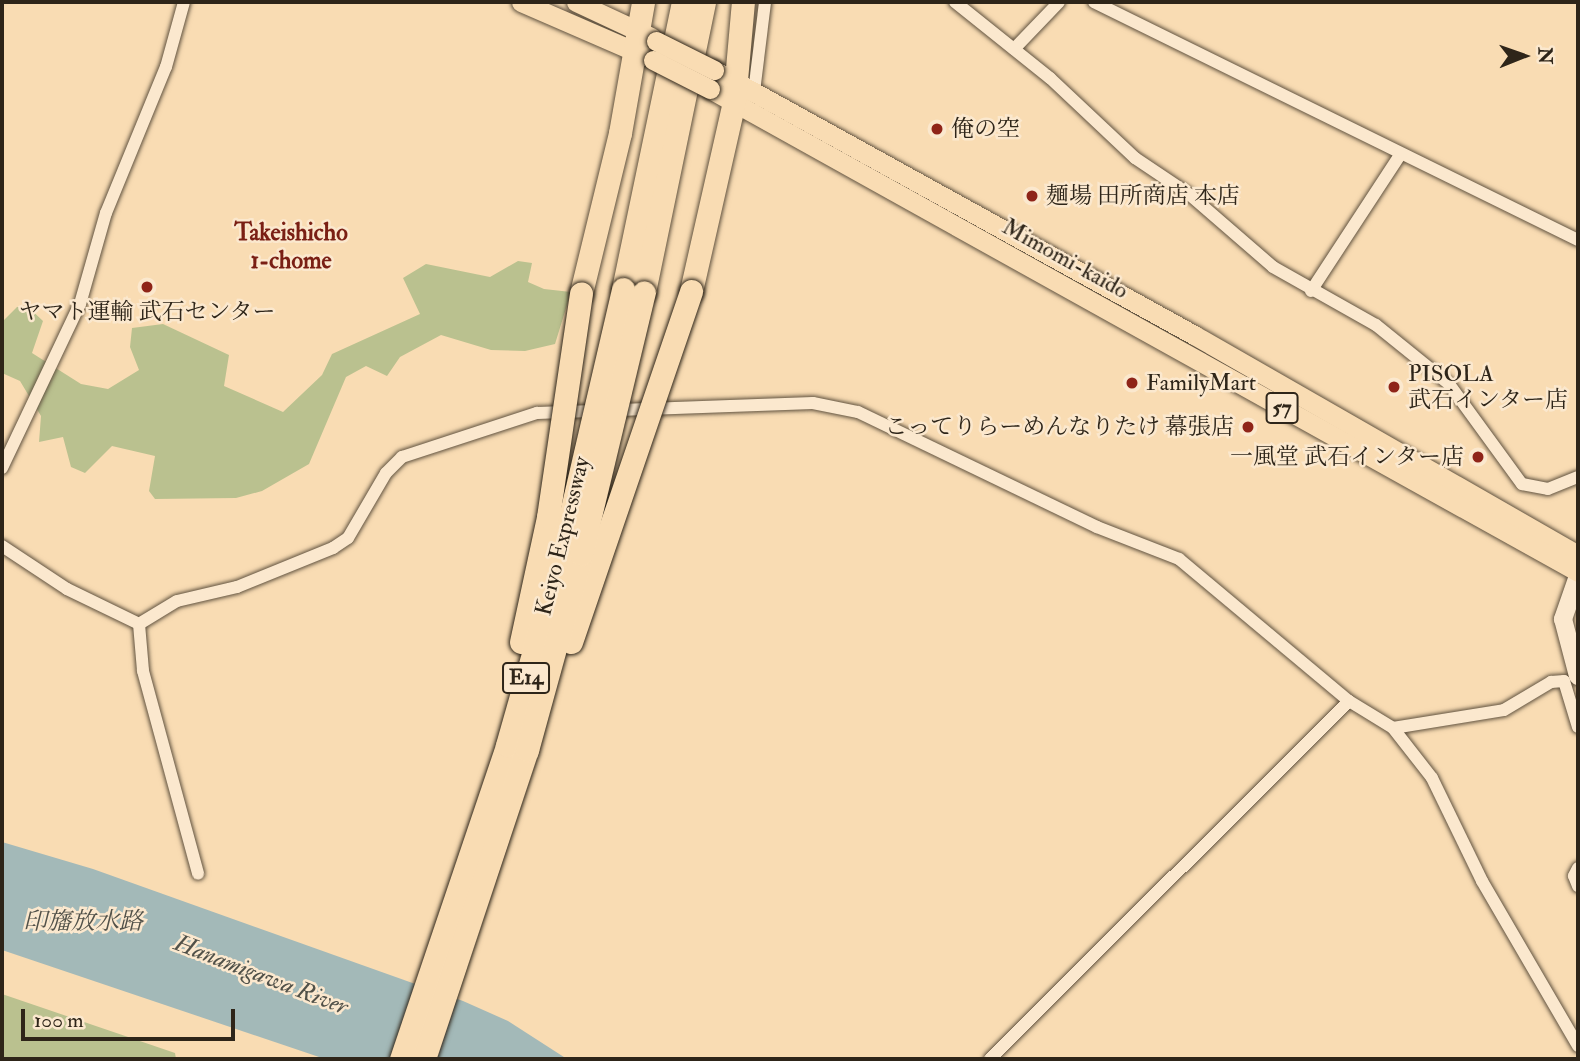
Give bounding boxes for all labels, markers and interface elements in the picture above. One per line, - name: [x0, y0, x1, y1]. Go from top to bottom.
- north arrow: [1489, 21, 1559, 91]
- text: N: [1533, 47, 1557, 64]
- place label: 俺の空: [951, 115, 1020, 143]
- marker: 俺の空: [929, 121, 945, 137]
- place label: 麺場 田所商店 本店: [1046, 182, 1240, 210]
- marker: 麺場 田所商店 本店: [1024, 188, 1040, 204]
- street label: Mimomi-kaido: [997, 213, 1133, 305]
- district label: Takeishicho 1-chome: [234, 219, 348, 275]
- marker: ヤマト運輸 武石センター: [139, 279, 155, 295]
- place label: ヤマト運輸 武石センター: [18, 298, 276, 326]
- place label: PISOLA 武石インター店: [1408, 360, 1569, 414]
- place label: FamilyMart: [1146, 369, 1256, 397]
- marker: FamilyMart: [1124, 375, 1140, 391]
- marker: PISOLA 武石インター店: [1386, 379, 1402, 395]
- road number: 57: [1264, 390, 1300, 426]
- place label: こってりらーめんなりたけ 幕張店: [884, 413, 1234, 441]
- marker: こってりらーめんなりたけ 幕張店: [1240, 419, 1256, 435]
- place label: 一風堂 武石インター店: [1229, 443, 1464, 471]
- marker: 一風堂 武石インター店: [1470, 449, 1486, 465]
- street label: Keiyo Expressway: [530, 454, 596, 618]
- road number: E14: [502, 660, 550, 696]
- water label: 印旛放水路: [23, 908, 143, 936]
- water label: Hanamigawa River: [170, 929, 352, 1021]
- scale bar: [24, 995, 238, 1038]
- text: 100 m: [34, 1007, 84, 1034]

